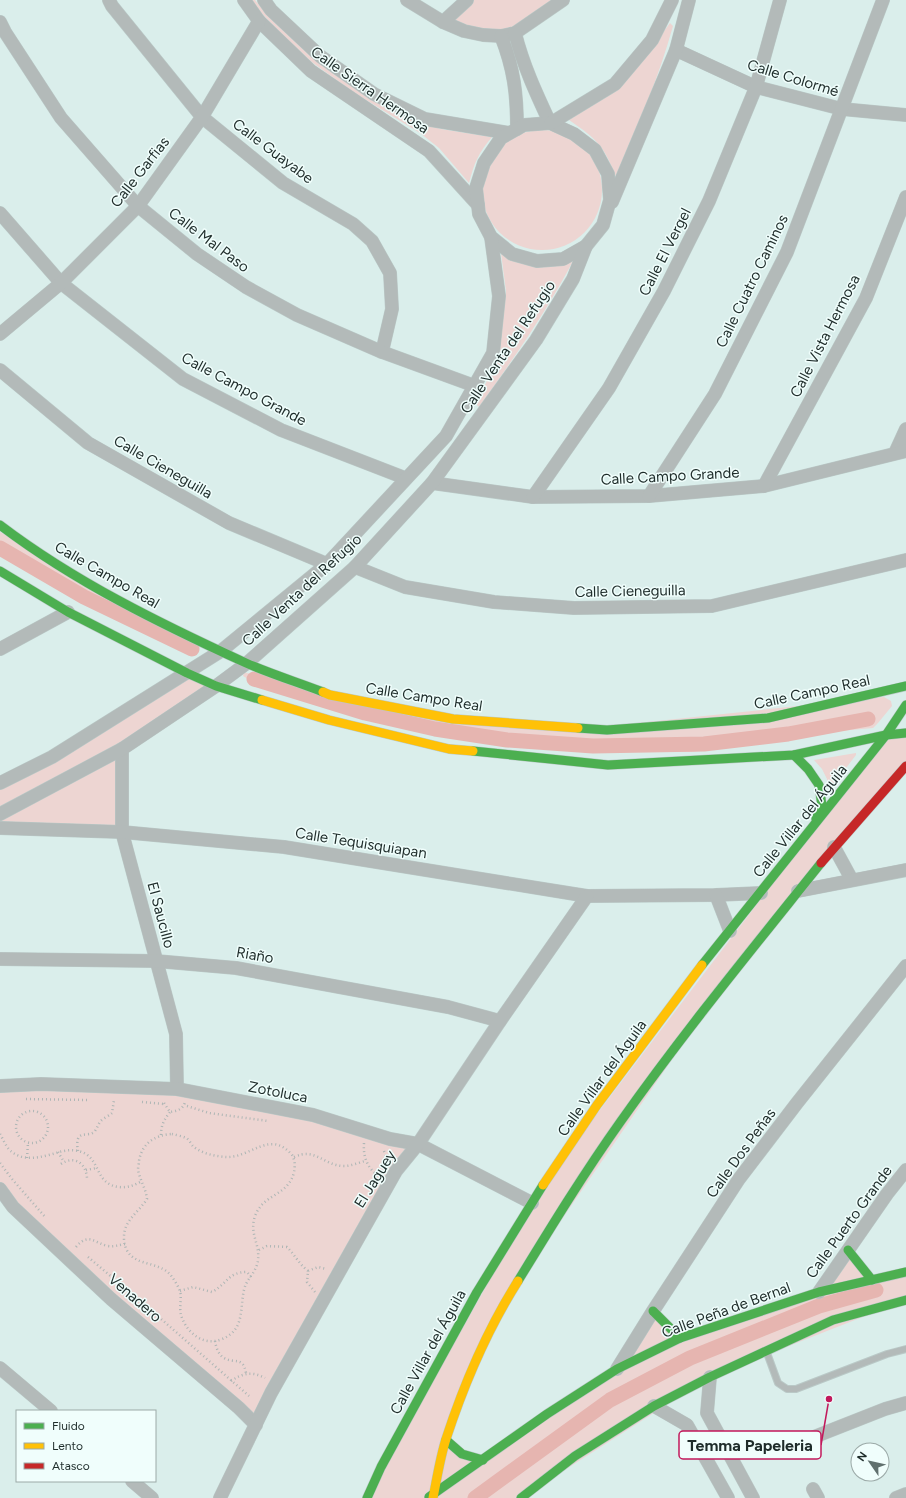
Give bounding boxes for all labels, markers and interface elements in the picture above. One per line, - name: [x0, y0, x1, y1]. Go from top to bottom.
- street label: Calle Sierra Hermosa: [308, 42, 432, 138]
- street label: Calle Colormé: [745, 56, 841, 100]
- street label: Calle Guayabe: [229, 115, 317, 187]
- street label: Calle Garfias: [107, 133, 173, 211]
- street label: Calle Mal Paso: [165, 204, 253, 276]
- street label: Calle El Vergel: [635, 205, 695, 299]
- street label: Calle Cuatro Caminos: [712, 212, 792, 350]
- street label: Calle Vista Hermosa: [786, 272, 864, 400]
- street label: Calle Venta del Refugio: [457, 277, 559, 417]
- street label: Calle Campo Grande: [178, 348, 310, 430]
- street label: Calle Cieneguilla: [110, 431, 216, 503]
- street label: Calle Campo Grande: [600, 463, 740, 489]
- street label: Calle Venta del Refugio: [239, 530, 366, 650]
- street label: Calle Campo Real: [51, 538, 163, 612]
- street label: Calle Cieneguilla: [574, 581, 686, 601]
- street label: Calle Campo Real: [752, 671, 872, 713]
- street label: Calle Campo Real: [364, 679, 484, 715]
- street label: Calle Villar del Águila: [749, 761, 851, 881]
- street label: Calle Tequisquiapan: [294, 824, 428, 862]
- street label: El Saucillo: [144, 880, 179, 950]
- street label: Riaño: [235, 943, 275, 967]
- street label: Calle Villar del Águila: [554, 1016, 650, 1140]
- street label: Zotoluca: [247, 1077, 309, 1107]
- street label: Calle Dos Peñas: [702, 1105, 780, 1201]
- street label: El Jaguey: [350, 1147, 400, 1211]
- street label: Calle Puerto Grande: [802, 1162, 896, 1282]
- street label: Venadero: [105, 1270, 166, 1326]
- street label: Calle Peña de Bernal: [659, 1278, 793, 1342]
- street label: Calle Villar del Águila: [386, 1287, 470, 1417]
- legend: [16, 1410, 156, 1482]
- text: Fluido: [52, 1419, 85, 1433]
- callout: Temma Papeleria: [679, 1431, 821, 1459]
- text: Temma Papeleria: [687, 1436, 813, 1455]
- text: Lento: [52, 1439, 83, 1453]
- north arrow: [850, 1442, 890, 1482]
- text: N: [854, 1450, 870, 1464]
- text: Atasco: [52, 1459, 90, 1473]

